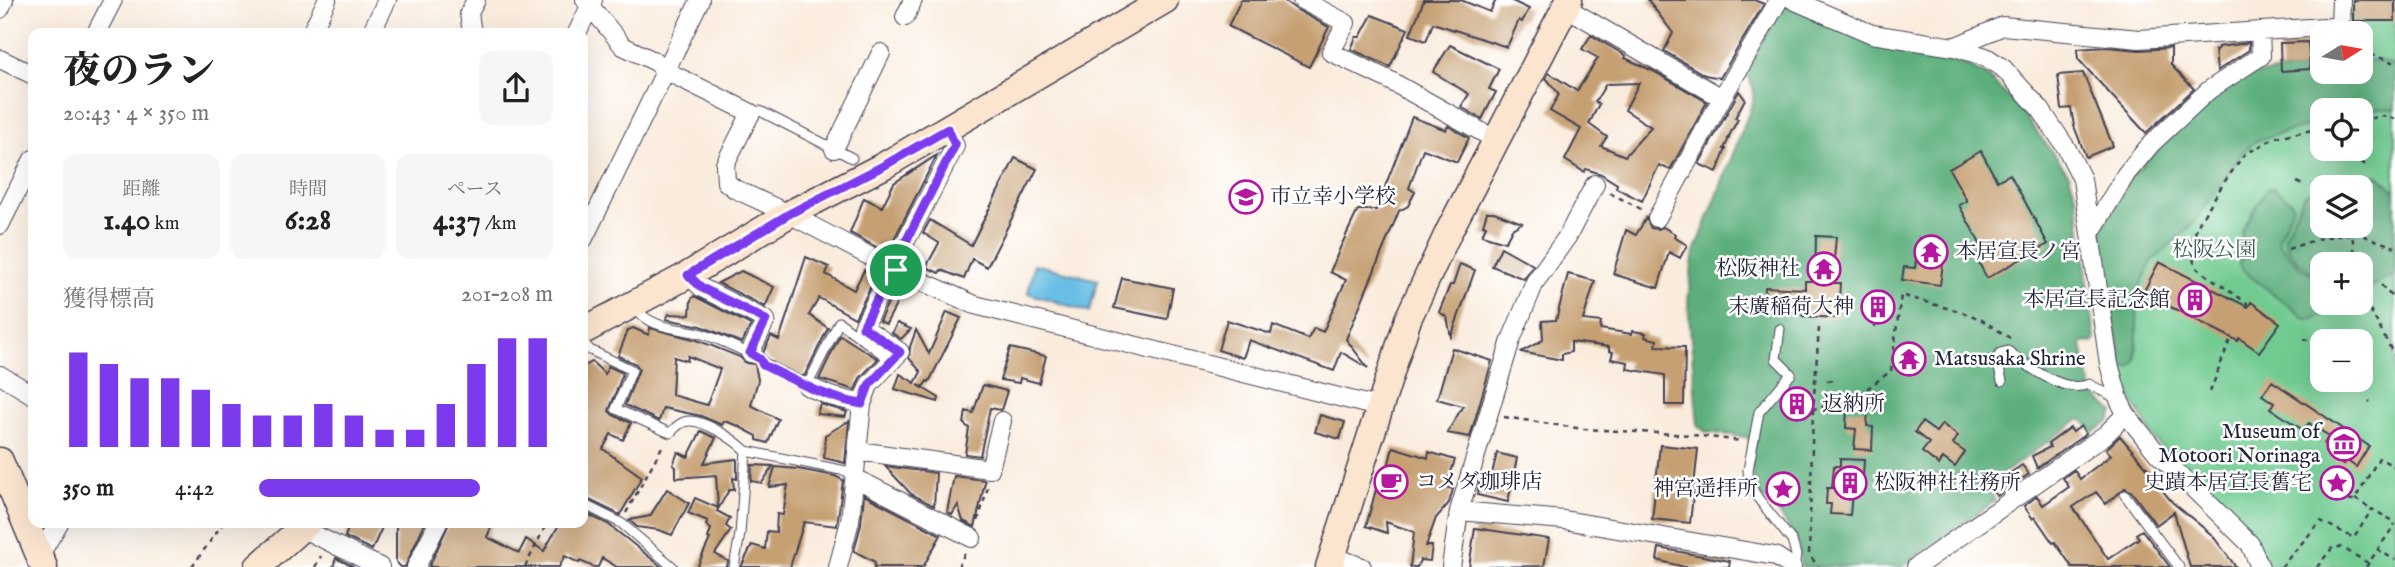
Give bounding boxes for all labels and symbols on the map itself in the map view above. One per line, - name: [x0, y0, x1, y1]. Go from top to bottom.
- north arrow: [2310, 21, 2373, 84]
- school or university icon: 市立幸小学校: [1227, 178, 1265, 216]
- place label: 市立幸小学校: [1270, 184, 1396, 211]
- temple icon: 本居宣長ノ宮: [1912, 233, 1950, 271]
- park label: 松阪公園: [2172, 237, 2256, 264]
- place label: 本居宣長ノ宮: [1955, 239, 2081, 266]
- pin: [866, 240, 926, 300]
- temple icon: 松阪神社: [1805, 250, 1843, 288]
- place label: 松阪神社: [1716, 256, 1800, 283]
- building icon: 本居宣長記念館: [2176, 281, 2214, 319]
- place label: 本居宣長記念館: [2023, 287, 2170, 314]
- building icon: 末廣稲荷大神: [1859, 288, 1897, 326]
- place label: 末廣稲荷大神: [1728, 294, 1854, 321]
- temple icon: Matsusaka Shrine: [1890, 340, 1928, 378]
- place label: Matsusaka Shrine: [1934, 346, 2086, 373]
- building icon: 返納所: [1778, 385, 1816, 423]
- place label: 返納所: [1822, 391, 1885, 418]
- place label: Museum of Motoori Norinaga: [2159, 419, 2323, 470]
- museum icon: Museum of Motoori Norinaga: [2325, 425, 2363, 463]
- cafe icon: コメダ珈琲店: [1372, 463, 1410, 501]
- building icon: 松阪神社社務所: [1831, 464, 1869, 502]
- place icon: 史蹟本居宣長舊宅: [2318, 464, 2356, 502]
- place label: コメダ珈琲店: [1416, 469, 1542, 496]
- place icon: 神宮遥拝所: [1764, 470, 1802, 508]
- place label: 松阪神社社務所: [1874, 470, 2021, 497]
- place label: 史蹟本居宣長舊宅: [2144, 470, 2312, 497]
- place label: 神宮遥拝所: [1653, 476, 1758, 503]

